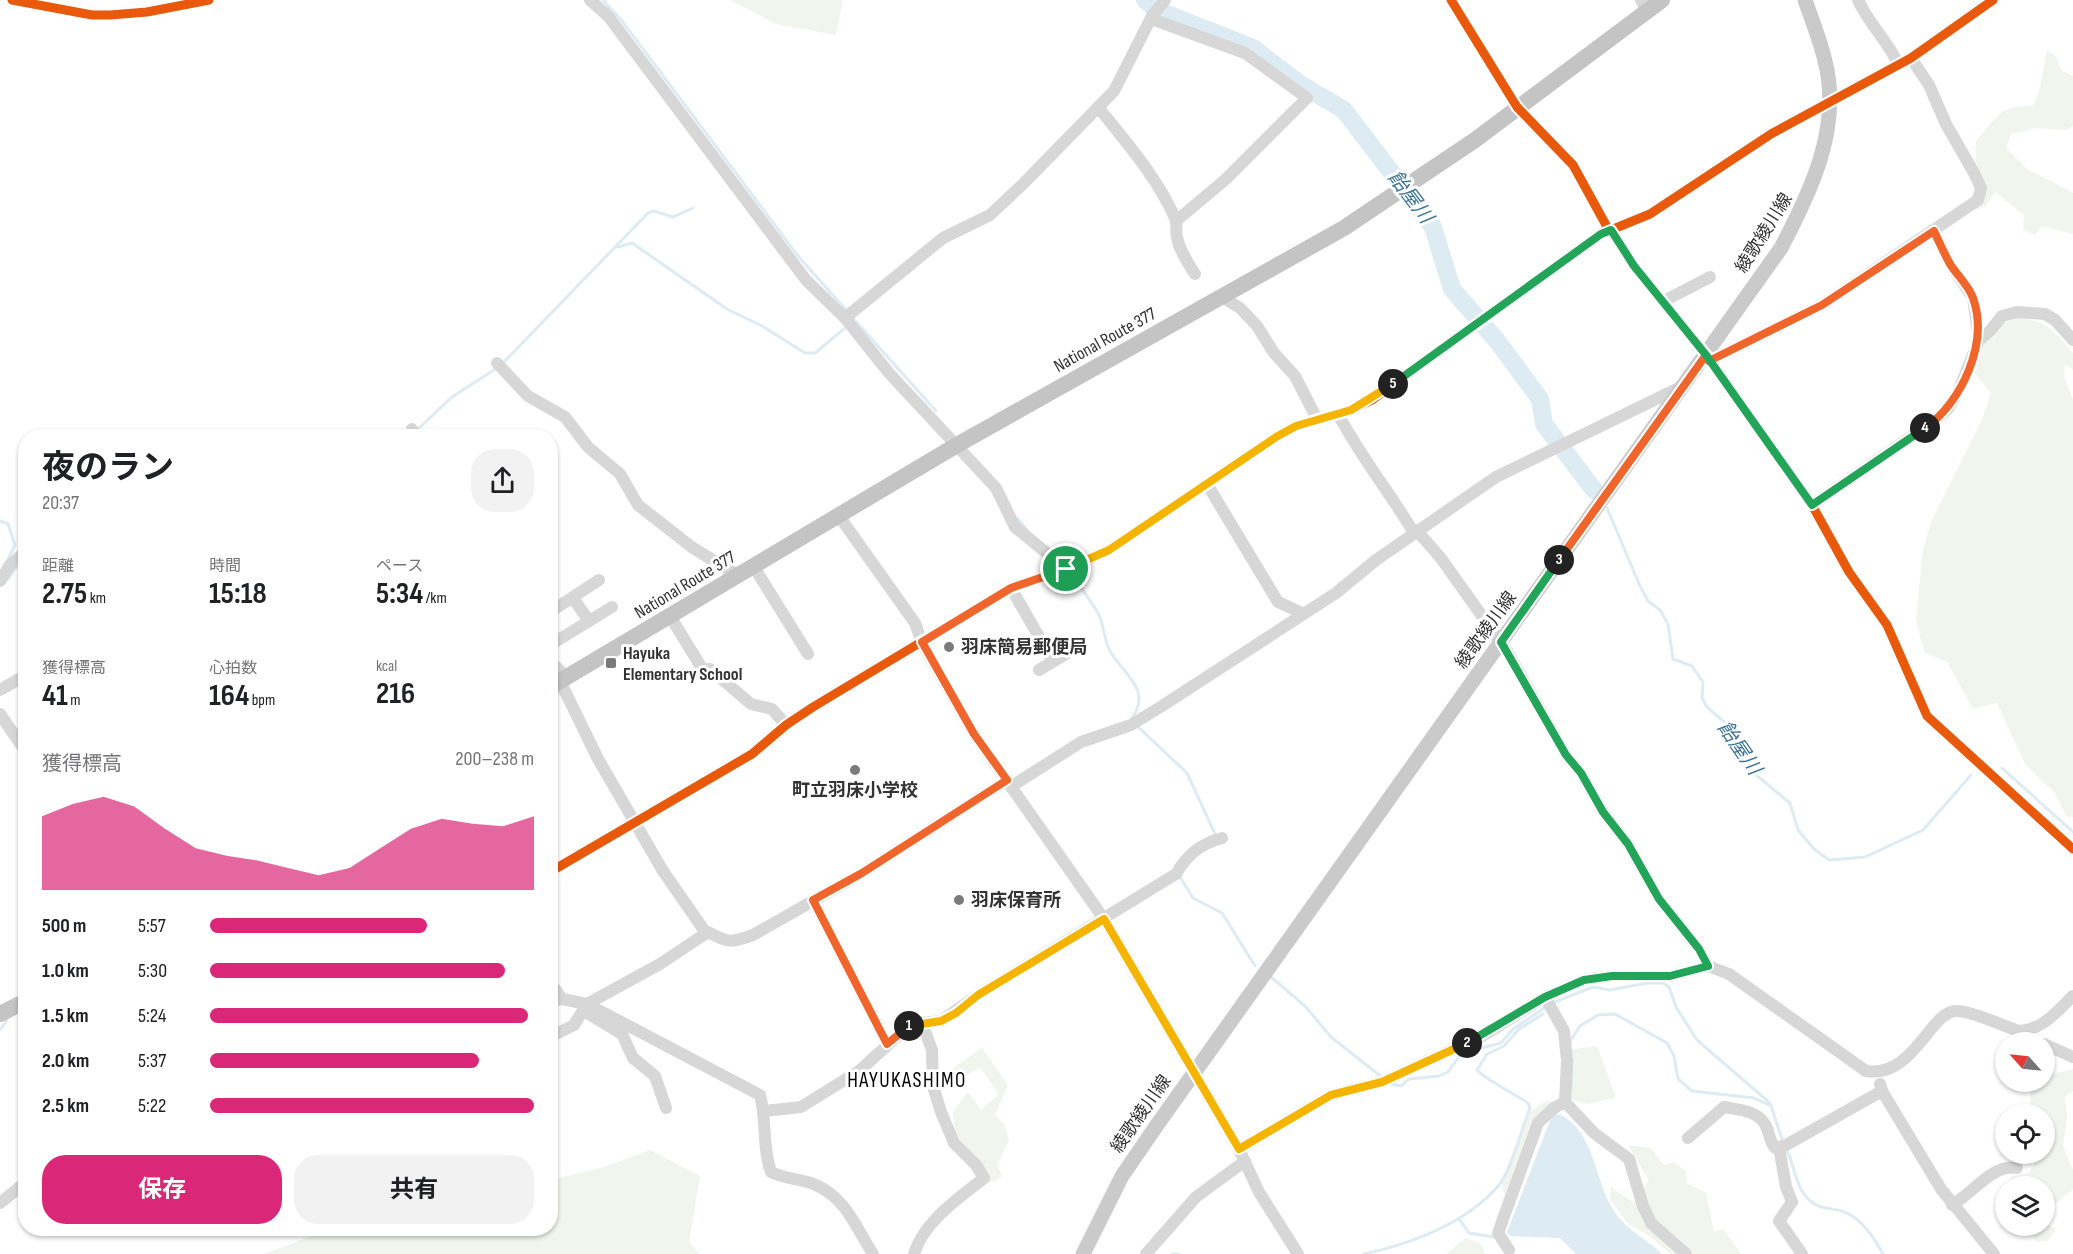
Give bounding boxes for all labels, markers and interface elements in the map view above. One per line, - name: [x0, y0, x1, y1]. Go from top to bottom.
- water label: 飴屋川: [1382, 166, 1439, 230]
- street label: 綾歌綾川線: [1731, 189, 1797, 277]
- street label: National Route 377: [1050, 303, 1161, 377]
- pin: 5: [1378, 369, 1408, 399]
- text: 5: [1389, 374, 1397, 393]
- pin: 4: [1910, 413, 1940, 443]
- text: 4: [1921, 418, 1929, 437]
- text: 夜のラン: [42, 448, 174, 488]
- button: share: [471, 449, 534, 512]
- text: 20:37: [42, 491, 79, 515]
- pin: [1040, 543, 1091, 594]
- pin: 3: [1544, 545, 1574, 575]
- street label: National Route 377: [631, 546, 740, 623]
- text: 3: [1555, 550, 1563, 569]
- icon: arrive: [1049, 552, 1082, 585]
- text: 距離: [42, 557, 74, 576]
- text: 時間: [209, 557, 241, 576]
- text: ペース: [376, 557, 423, 576]
- text: 2.75: [42, 576, 87, 612]
- text: 15:18: [209, 576, 267, 612]
- text: 5:34: [376, 576, 423, 612]
- street label: 綾歌綾川線: [1451, 587, 1521, 673]
- text: km: [87, 589, 106, 608]
- text: /km: [423, 589, 447, 608]
- place label: 羽床簡易郵便局: [961, 637, 1087, 658]
- marker: 羽床簡易郵便局: [942, 640, 956, 654]
- place label: Hayuka Elementary School: [623, 643, 742, 685]
- marker: Hayuka Elementary School: [604, 656, 618, 670]
- text: kcal: [376, 657, 397, 676]
- text: 獲得標高: [42, 659, 106, 678]
- text: 心拍数: [209, 659, 257, 678]
- text: 216: [376, 676, 415, 712]
- text: 41: [42, 678, 68, 714]
- text: 164: [209, 678, 249, 714]
- text: m: [68, 691, 81, 710]
- text: bpm: [249, 691, 275, 710]
- water label: 飴屋川: [1712, 717, 1767, 781]
- text: 200–238 m: [455, 747, 534, 771]
- text: 獲得標高: [42, 752, 122, 776]
- marker: 町立羽床小学校: [848, 763, 862, 777]
- place label: 町立羽床小学校: [792, 780, 918, 801]
- place label: 羽床保育所: [971, 890, 1061, 911]
- marker: 羽床保育所: [952, 893, 966, 907]
- text: 500 m: [42, 914, 86, 938]
- text: 5:57: [138, 914, 166, 938]
- text: 1.0 km: [42, 959, 89, 983]
- text: 5:30: [138, 959, 167, 983]
- text: 1.5 km: [42, 1004, 88, 1028]
- text: 5:24: [138, 1004, 166, 1028]
- pin: 1: [894, 1011, 924, 1041]
- text: 1: [906, 1016, 912, 1035]
- pin: 2: [1452, 1028, 1482, 1058]
- north arrow: [1995, 1032, 2055, 1092]
- map controls: [1995, 1032, 2055, 1236]
- text: 2: [1463, 1033, 1471, 1052]
- text: 2.0 km: [42, 1049, 89, 1073]
- text: 5:37: [138, 1049, 166, 1073]
- district label: HAYUKASHIMO: [847, 1068, 967, 1093]
- street label: 綾歌綾川線: [1107, 1071, 1175, 1157]
- text: 2.5 km: [42, 1094, 89, 1118]
- text: 5:22: [138, 1094, 166, 1118]
- button: locate: [1995, 1104, 2055, 1164]
- button: 保存: [42, 1155, 282, 1224]
- button: 共有: [294, 1155, 534, 1224]
- button: layers: [1995, 1176, 2055, 1236]

